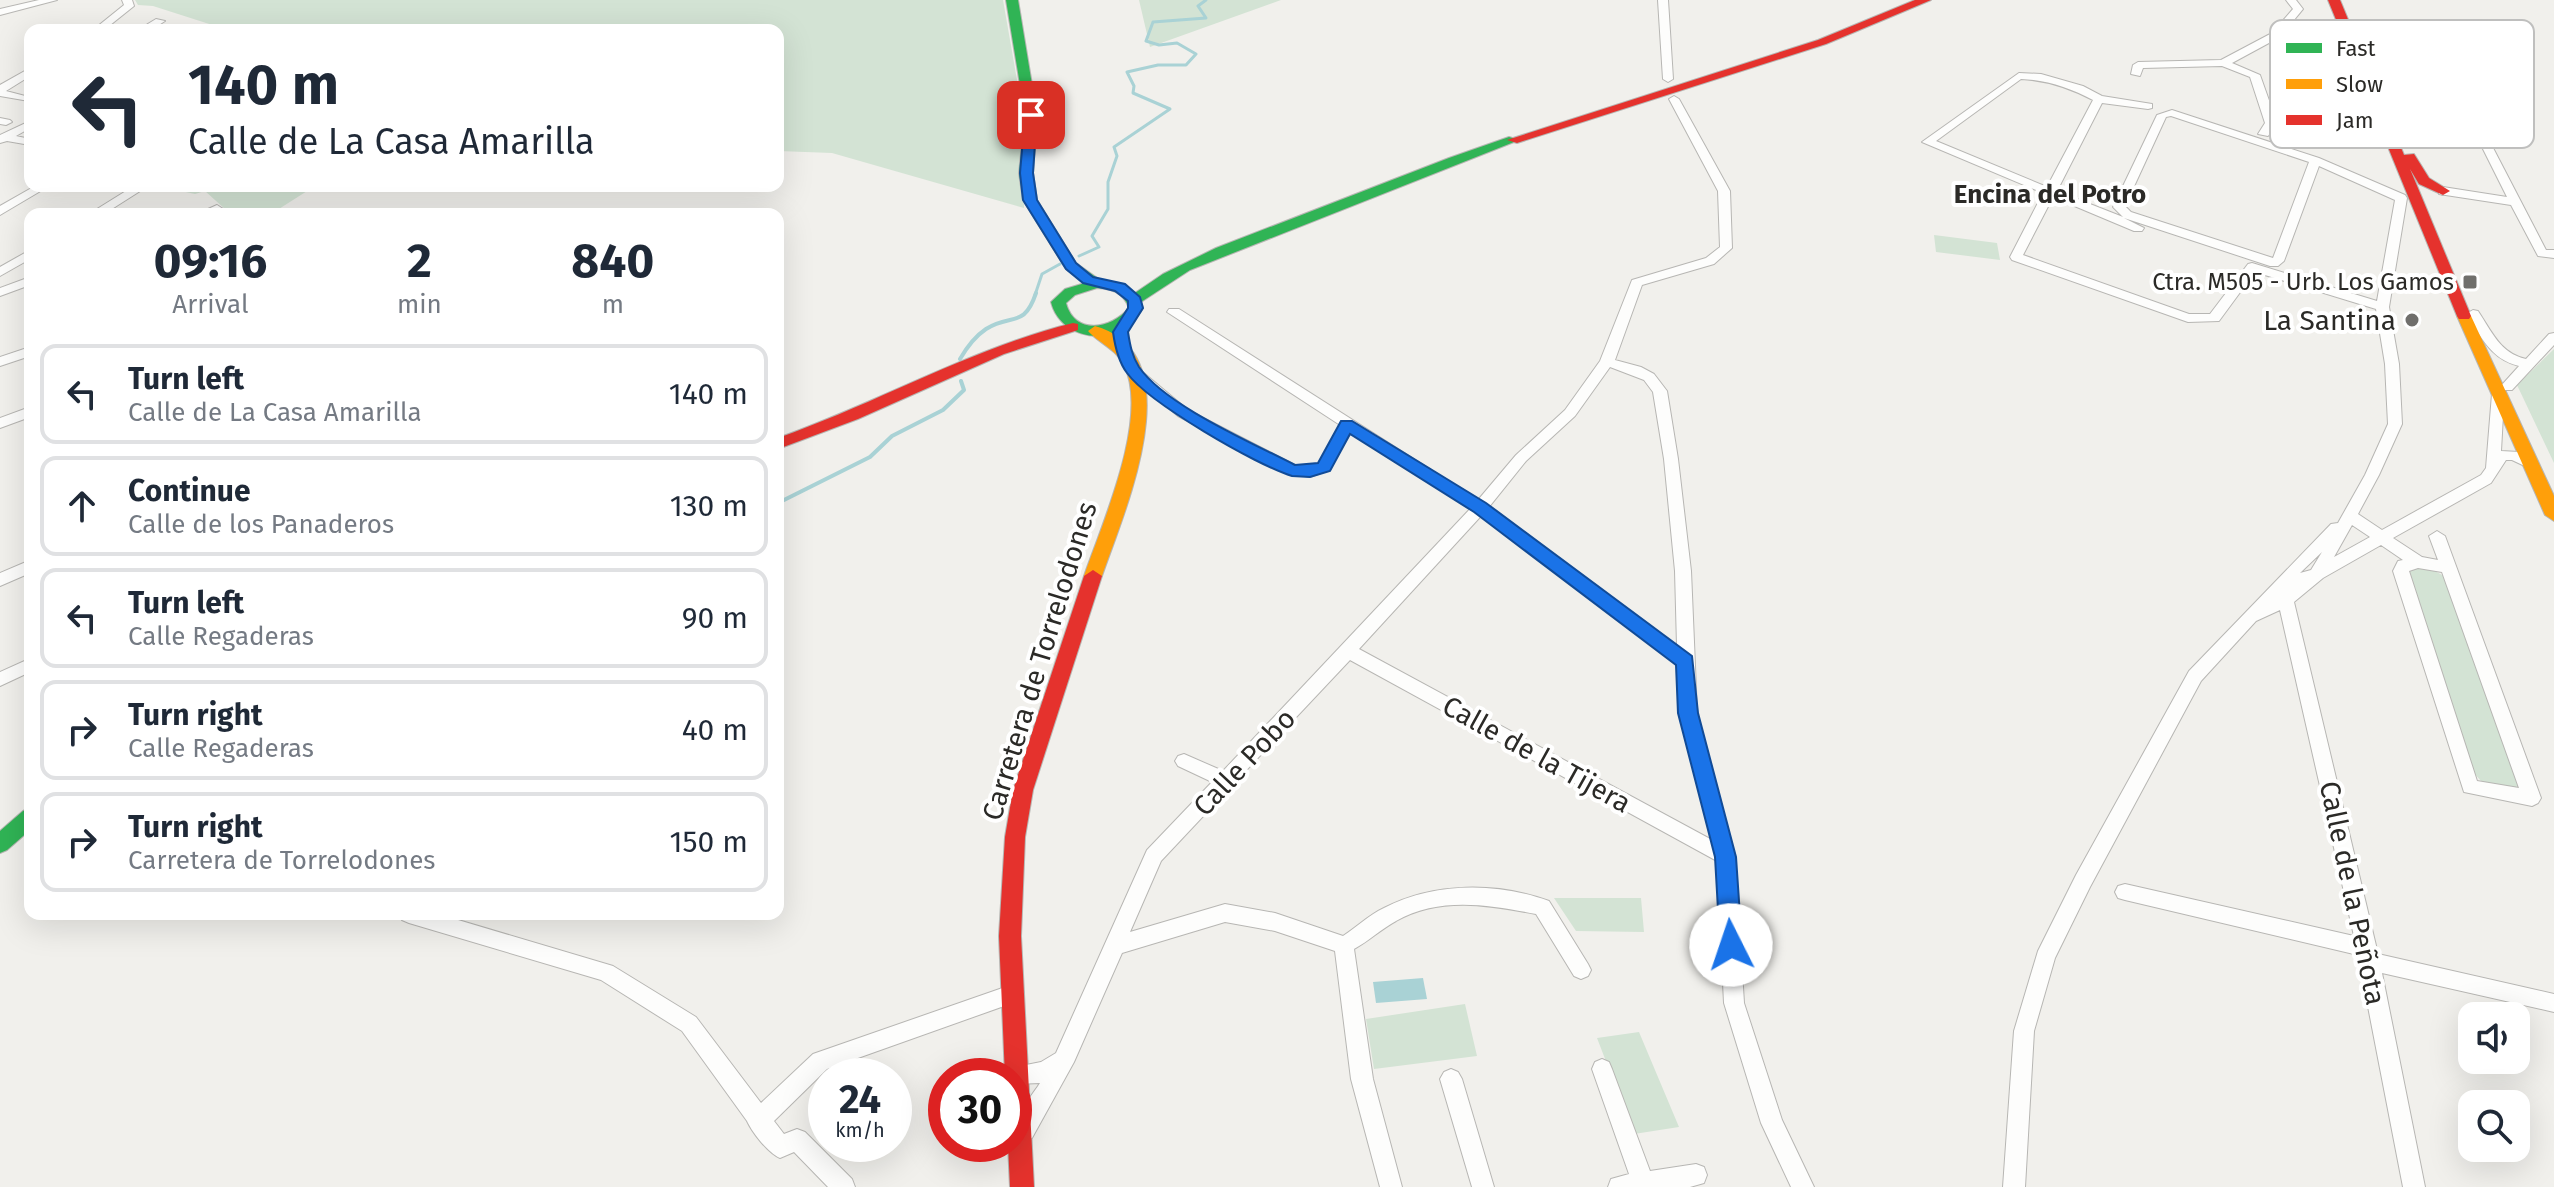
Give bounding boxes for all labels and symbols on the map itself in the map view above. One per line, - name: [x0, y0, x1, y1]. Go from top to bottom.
- legend: [2270, 20, 2534, 148]
- text: Fast: [2336, 35, 2376, 62]
- text: Slow: [2336, 71, 2383, 98]
- pin: [997, 81, 1065, 149]
- text: Jam: [2336, 107, 2374, 134]
- district label: Encina del Potro: [1954, 179, 2146, 210]
- place label: Ctra. M505 - Urb. Los Gamos: [2152, 268, 2454, 296]
- marker: Ctra. M505 - Urb. Los Gamos: [2461, 273, 2479, 291]
- place label: La Santina: [2263, 304, 2396, 337]
- marker: La Santina: [2403, 311, 2421, 329]
- street label: Carretera de Torrelodones: [975, 498, 1104, 824]
- street label: Calle de la Tijera: [1437, 689, 1637, 820]
- street label: Calle Pobo: [1187, 702, 1302, 823]
- street label: Calle de la Peñota: [2313, 778, 2392, 1008]
- position arrow: [1689, 903, 1773, 987]
- speed limit sign: 30: [928, 1058, 1032, 1162]

